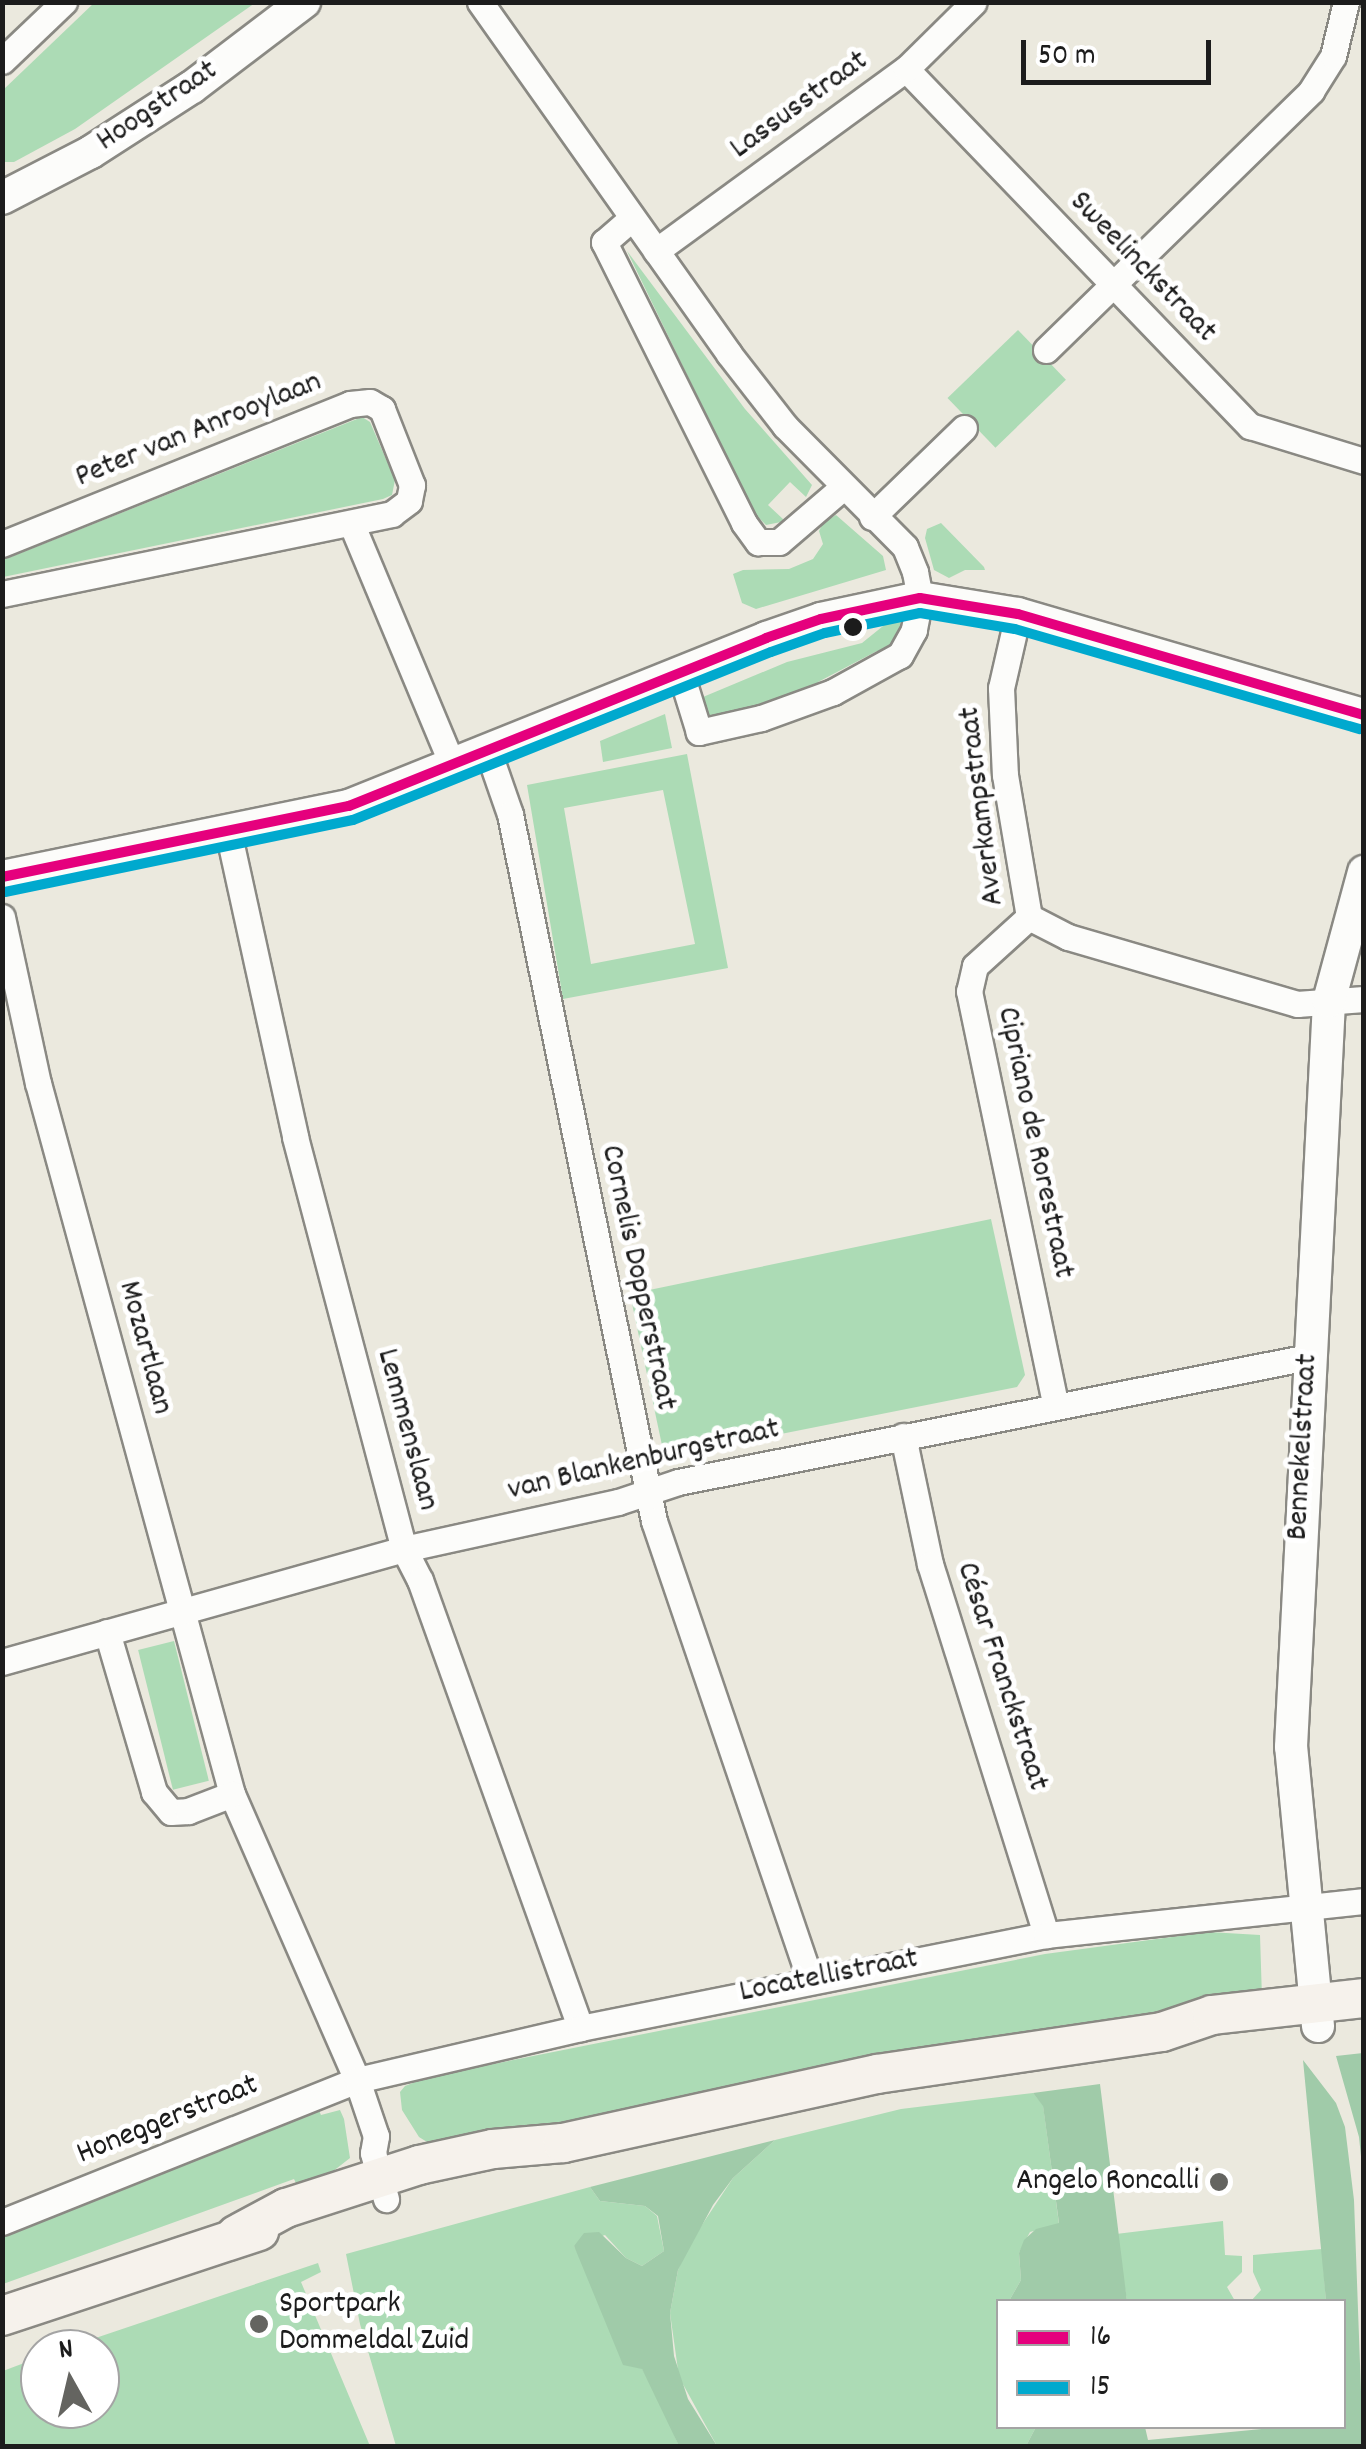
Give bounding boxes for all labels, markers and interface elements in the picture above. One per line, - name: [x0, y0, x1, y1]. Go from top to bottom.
- scale bar: [1026, 20, 1216, 82]
- text: 50 m: [1038, 36, 1096, 79]
- street label: Lassusstraat: [723, 43, 877, 169]
- street label: Hoogstraat: [90, 53, 226, 161]
- street label: Sweelinckstraat: [1060, 184, 1224, 352]
- street label: Peter van Anrooylaan: [70, 364, 328, 498]
- unlabelled marker: [843, 617, 863, 637]
- street label: Averkampstraat: [952, 704, 1014, 908]
- street label: Cipriano de Rorestraat: [986, 1004, 1082, 1282]
- street label: Cornelis Dopperstraat: [590, 1142, 684, 1414]
- street label: Mozartlaan: [108, 1277, 180, 1419]
- street label: Lemmenslaan: [366, 1345, 446, 1515]
- street label: Bennekelstraat: [1280, 1353, 1328, 1541]
- street label: van Blankenburgstraat: [504, 1411, 784, 1511]
- street label: César Franckstraat: [946, 1558, 1056, 1796]
- street label: Locatellistraat: [736, 1941, 922, 2013]
- street label: Honeggerstraat: [72, 2067, 264, 2175]
- place label: Angelo Roncalli: [1016, 2163, 1199, 2201]
- marker: Angelo Roncalli: [1208, 2171, 1230, 2193]
- place label: Sportpark Dommeldal Zuid: [279, 2287, 469, 2362]
- legend: [996, 2299, 1346, 2429]
- marker: Sportpark Dommeldal Zuid: [248, 2313, 270, 2335]
- text: 16: [1090, 2317, 1111, 2360]
- north arrow: [20, 2329, 120, 2429]
- text: N: [56, 2331, 76, 2372]
- text: 15: [1090, 2367, 1110, 2410]

